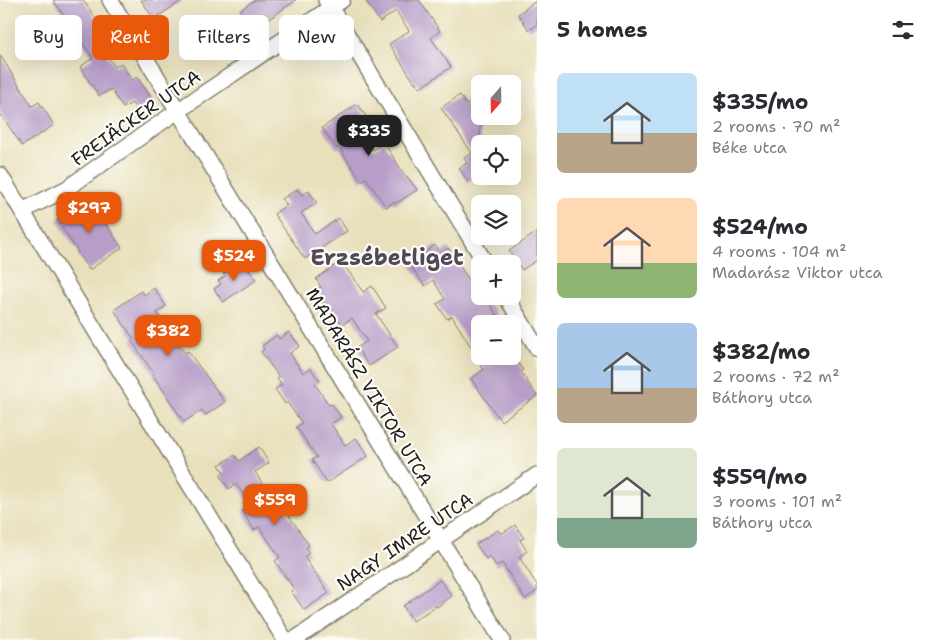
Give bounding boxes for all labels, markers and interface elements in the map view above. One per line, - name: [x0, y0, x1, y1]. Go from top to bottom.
- chip: Buy: [15, 15, 82, 60]
- chip: Rent: [92, 15, 169, 60]
- chip: Filters: [179, 15, 269, 60]
- chip: New: [279, 15, 354, 60]
- text: 5 homes: [557, 16, 648, 44]
- icon: filters: [889, 16, 917, 44]
- street label: FREIÄCKER UTCA: [67, 64, 205, 172]
- north arrow: [471, 75, 521, 125]
- map controls: [471, 75, 521, 365]
- text: $335/mo: [712, 88, 808, 116]
- icon: home: [597, 93, 657, 153]
- pin: $335: [339, 114, 399, 157]
- text: 2 rooms · 70 m²: [712, 116, 840, 137]
- text: $335: [348, 120, 390, 141]
- button: locate: [471, 135, 521, 185]
- text: Béke utca: [712, 137, 787, 158]
- pin: $297: [59, 192, 119, 234]
- button: layers: [471, 195, 521, 245]
- text: $297: [67, 197, 111, 218]
- text: $524/mo: [712, 213, 808, 241]
- icon: home: [597, 218, 657, 278]
- pin: $524: [204, 240, 264, 282]
- text: 4 rooms · 104 m²: [712, 241, 847, 262]
- district label: Erzsébetliget: [310, 243, 464, 272]
- text: $524: [213, 245, 255, 266]
- button: +: [471, 255, 521, 305]
- text: Madarász Viktor utca: [712, 262, 882, 283]
- street label: MADARÁSZ VIKTOR UTCA: [300, 284, 438, 490]
- pin: $382: [138, 314, 198, 357]
- button: −: [471, 315, 521, 365]
- text: $382: [146, 320, 190, 341]
- text: $382/mo: [712, 338, 811, 366]
- icon: home: [597, 343, 657, 403]
- text: 2 rooms · 72 m²: [712, 366, 840, 387]
- text: Báthory utca: [712, 387, 812, 408]
- text: $559/mo: [712, 463, 807, 491]
- icon: home: [597, 468, 657, 528]
- pin: $559: [245, 484, 305, 526]
- street label: NAGY IMRE UTCA: [332, 487, 478, 597]
- text: $559: [254, 489, 296, 510]
- text: 3 rooms · 101 m²: [712, 491, 842, 512]
- text: Báthory utca: [712, 512, 812, 533]

